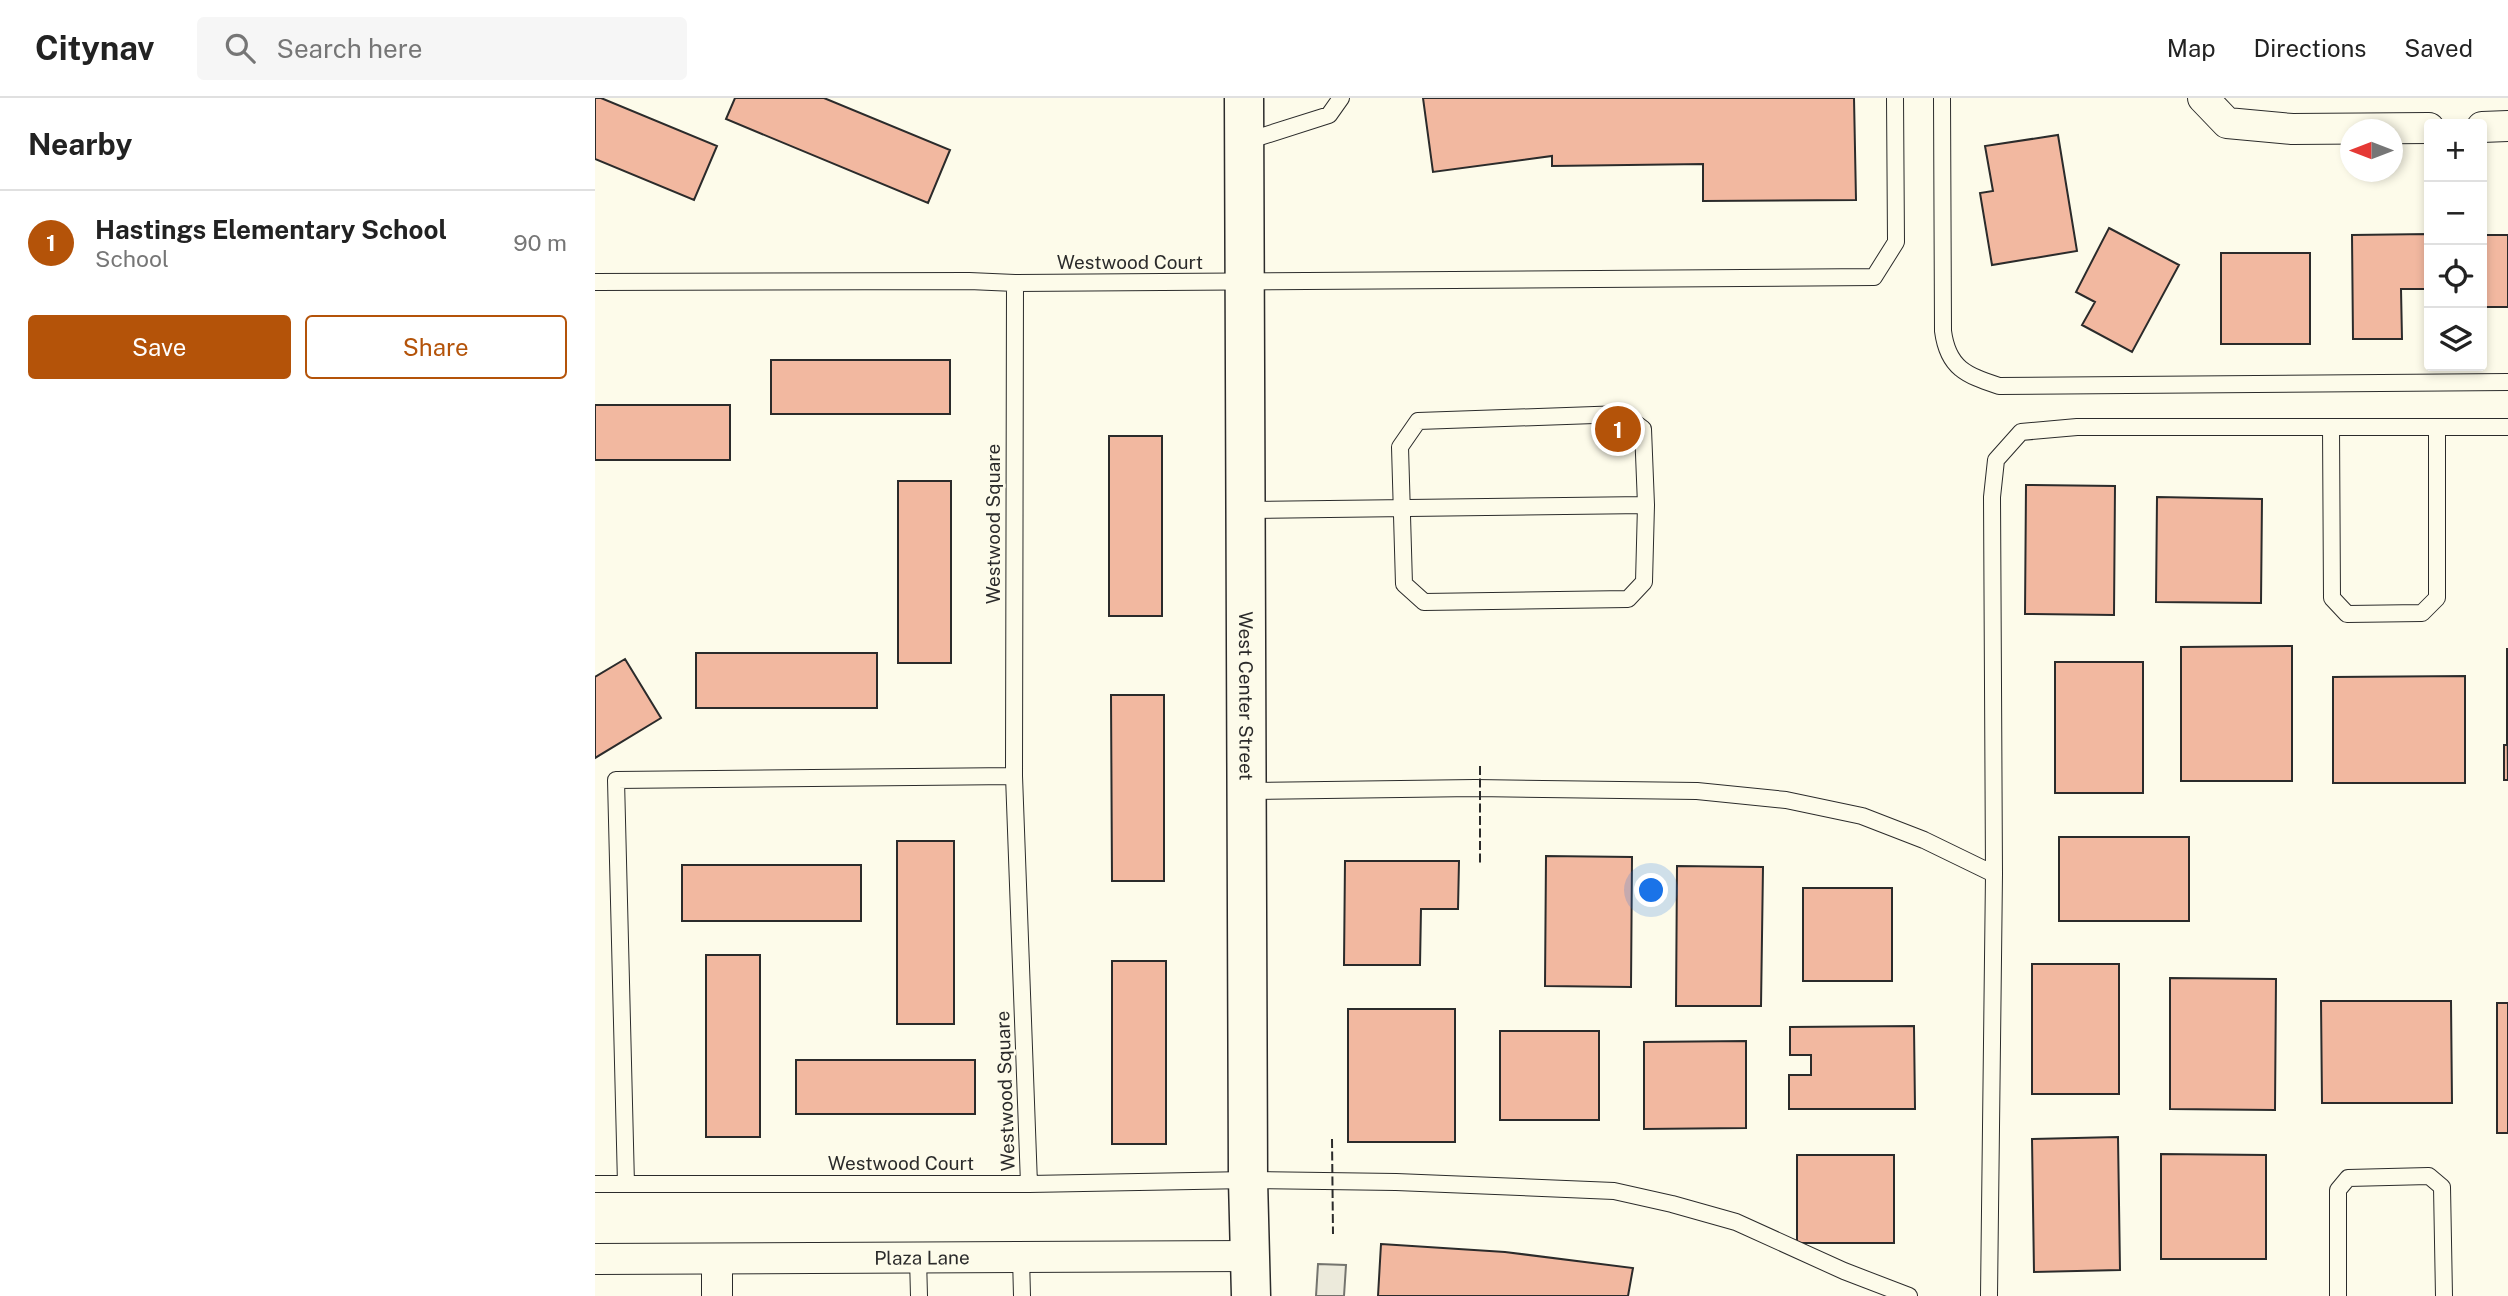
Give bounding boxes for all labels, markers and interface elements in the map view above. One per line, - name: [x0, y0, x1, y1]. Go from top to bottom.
- search box: [197, 17, 687, 80]
- text: Citynav: [35, 29, 155, 67]
- icon: search: [221, 29, 259, 67]
- text: Search here: [277, 33, 423, 64]
- text: Map: [2167, 34, 2216, 62]
- text: Directions: [2254, 34, 2366, 62]
- text: Saved: [2404, 34, 2473, 62]
- north arrow: [2340, 119, 2403, 182]
- map controls: [2424, 119, 2487, 371]
- button: +: [2424, 119, 2487, 182]
- text: Nearby: [28, 126, 132, 162]
- button: −: [2424, 182, 2487, 245]
- text: Hastings Elementary School: [95, 214, 447, 245]
- text: 1: [46, 229, 56, 256]
- text: 90 m: [513, 229, 567, 256]
- text: School: [95, 245, 169, 272]
- button: locate: [2424, 245, 2487, 308]
- street label: Westwood Court: [1057, 251, 1203, 273]
- button: layers: [2424, 308, 2487, 371]
- button: Save: [28, 315, 291, 379]
- button: Share: [305, 315, 567, 379]
- pin: 1: [1595, 403, 1641, 455]
- street label: Westwood Square: [982, 444, 1004, 604]
- street label: West Center Street: [1235, 611, 1258, 781]
- your location: [1634, 873, 1668, 907]
- street label: Westwood Square: [991, 1010, 1019, 1172]
- street label: Westwood Court: [828, 1152, 974, 1174]
- street label: Plaza Lane: [874, 1246, 970, 1269]

